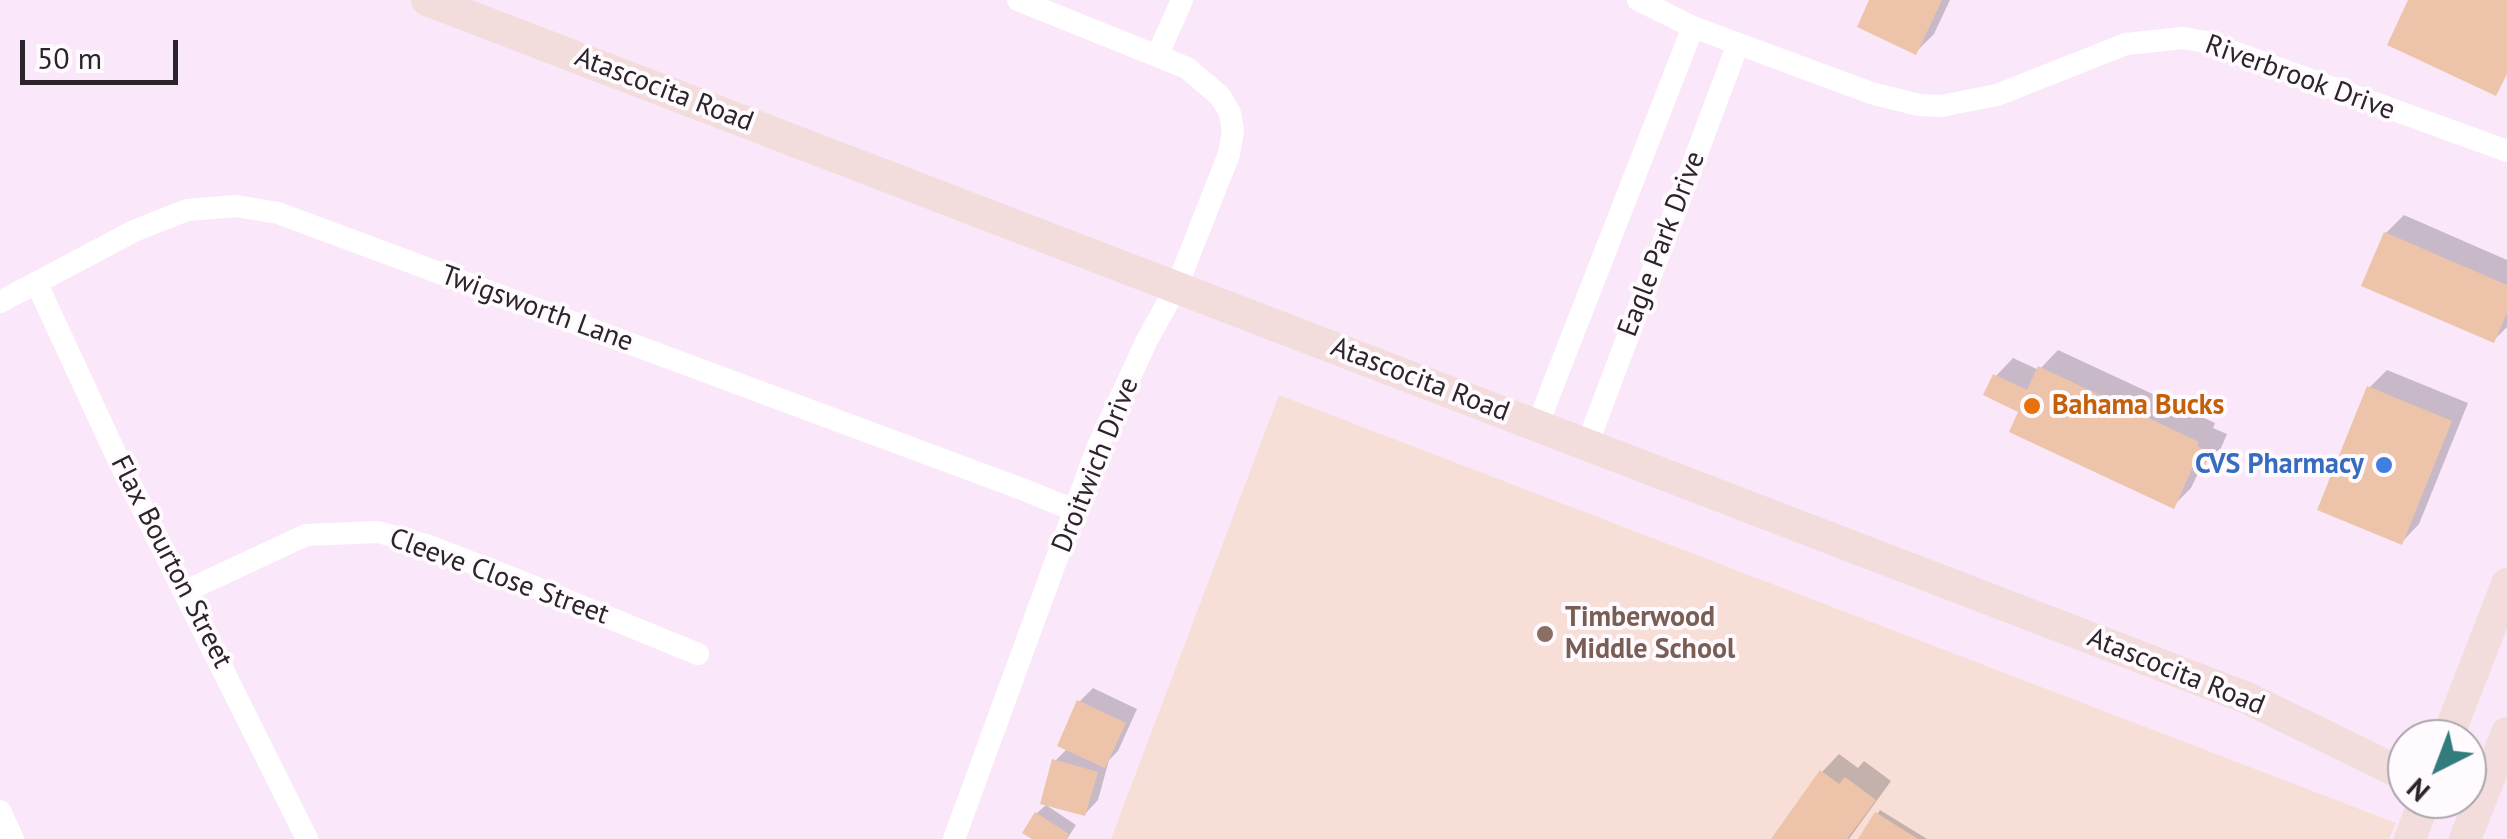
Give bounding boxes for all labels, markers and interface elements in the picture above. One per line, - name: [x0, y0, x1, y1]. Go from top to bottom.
- scale bar: [25, 20, 182, 82]
- street label: Riverbrook Drive: [2201, 28, 2399, 128]
- text: 50 m: [37, 38, 102, 77]
- street label: Atascocita Road: [570, 41, 758, 139]
- street label: Eagle Park Drive: [1611, 147, 1713, 341]
- street label: Twigsworth Lane: [436, 259, 638, 359]
- street label: Atascocita Road: [1326, 331, 1514, 429]
- street label: Droitwich Drive: [1046, 372, 1146, 558]
- place label: Bahama Bucks: [2052, 389, 2224, 423]
- marker: Bahama Bucks: [2021, 395, 2043, 417]
- place label: CVS Pharmacy: [2195, 448, 2364, 482]
- street label: Flax Bourton Street: [103, 450, 239, 674]
- marker: CVS Pharmacy: [2373, 454, 2395, 476]
- street label: Cleeve Close Street: [385, 522, 613, 632]
- place label: Timberwood Middle School: [1565, 601, 1735, 667]
- street label: Atascocita Road: [2082, 621, 2270, 723]
- marker: Timberwood Middle School: [1534, 623, 1556, 645]
- north arrow: [2387, 719, 2487, 819]
- text: N: [2399, 770, 2437, 810]

